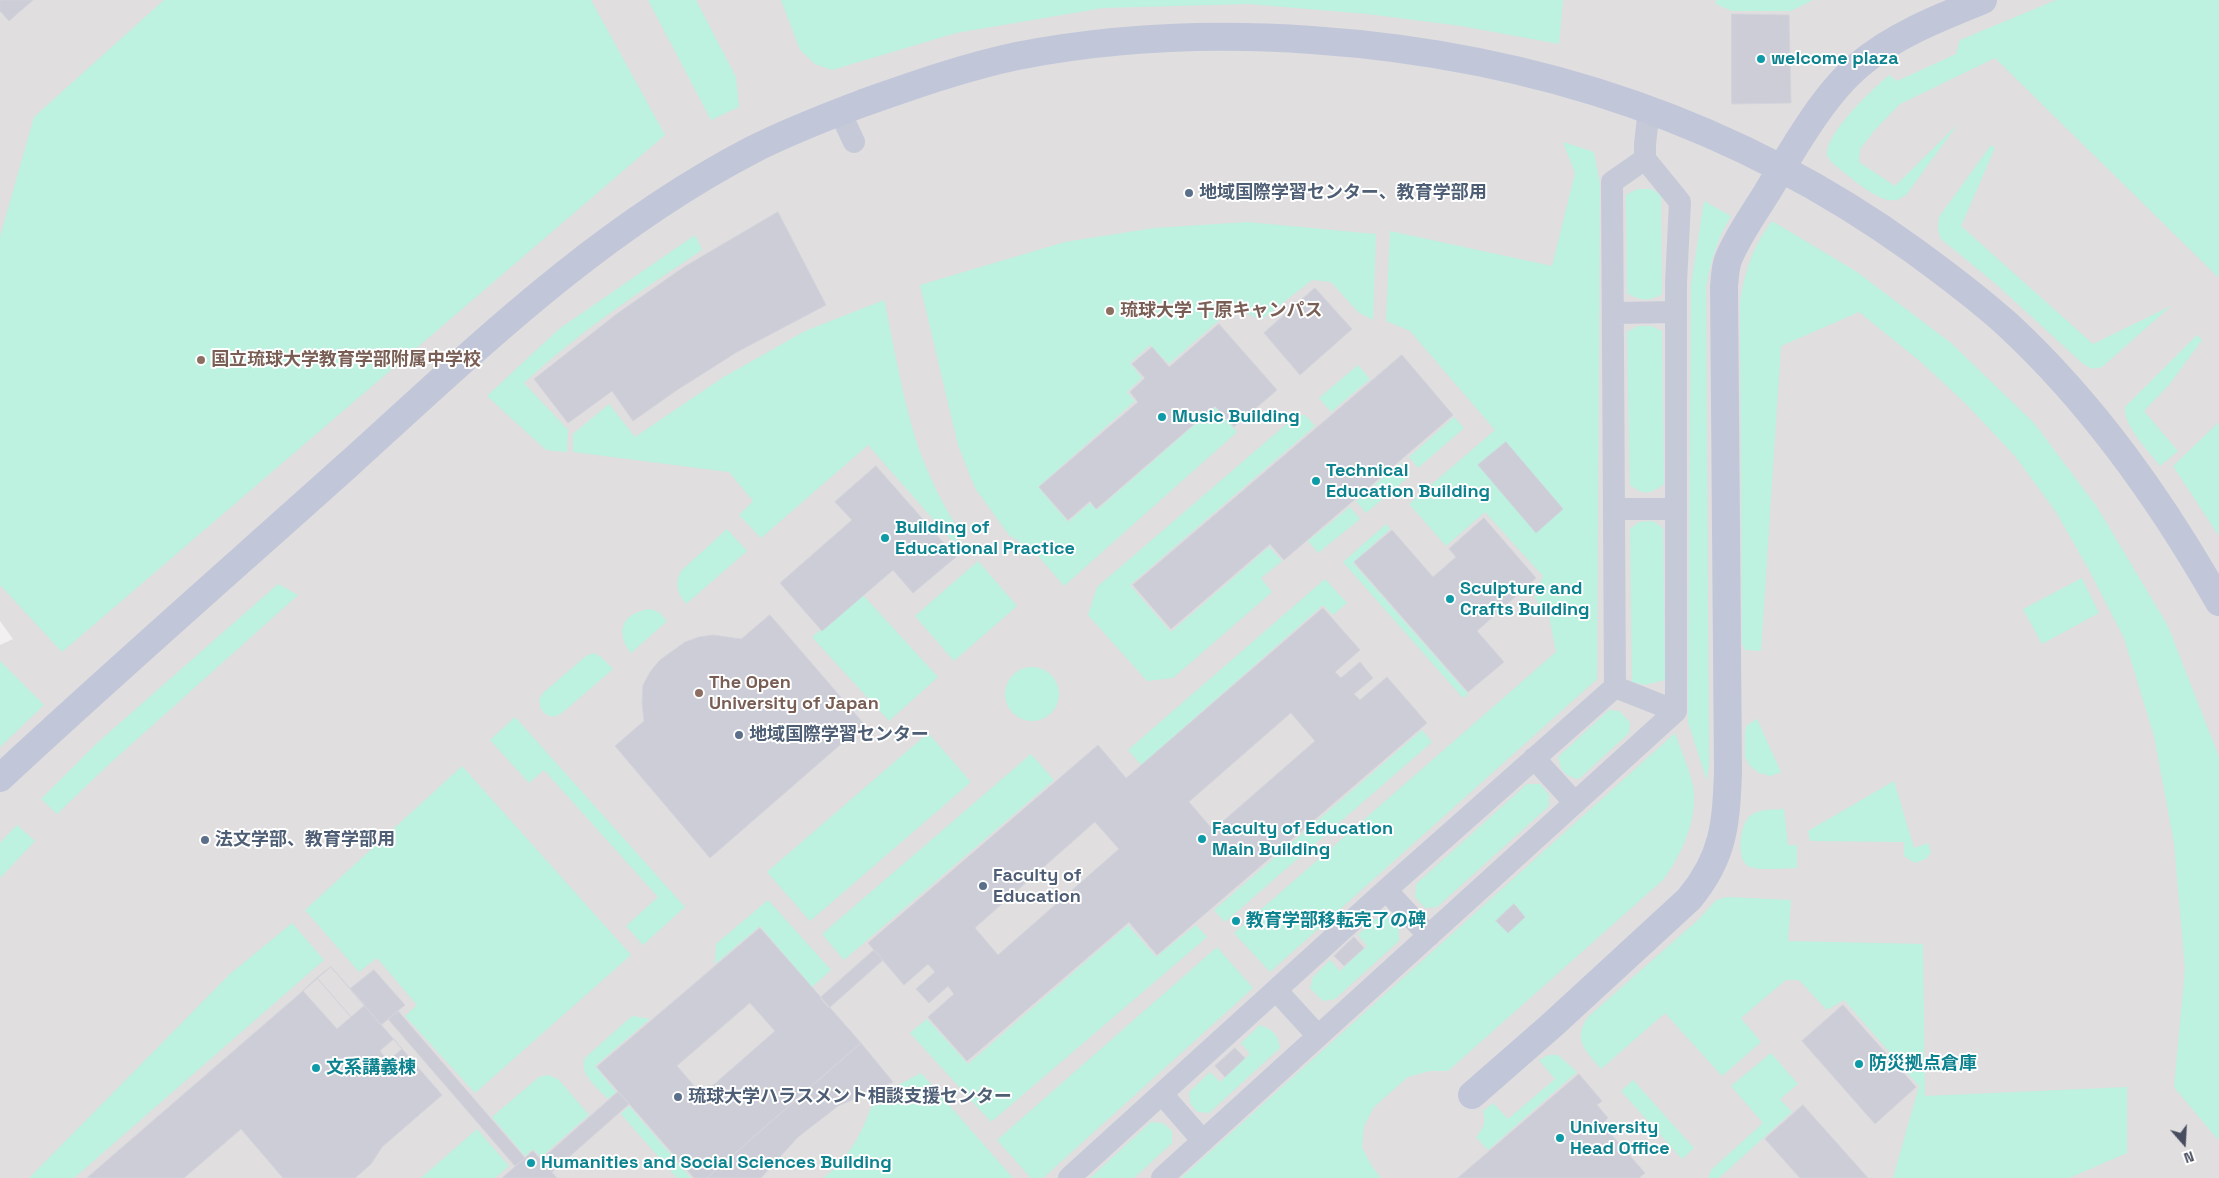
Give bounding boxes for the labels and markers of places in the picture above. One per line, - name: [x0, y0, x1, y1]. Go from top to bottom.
- place label: welcome plaza: [1771, 48, 1899, 70]
- marker: welcome plaza: [1755, 53, 1767, 65]
- place label: 地域国際学習センター、教育学部用: [1199, 182, 1487, 204]
- marker: 地域国際学習センター、教育学部用: [1183, 187, 1195, 199]
- place label: 琉球大学 千原キャンパス: [1120, 300, 1323, 322]
- marker: 琉球大学 千原キャンパス: [1104, 305, 1116, 317]
- place label: 国立琉球大学教育学部附属中学校: [211, 349, 481, 371]
- marker: 国立琉球大学教育学部附属中学校: [195, 354, 207, 366]
- place label: Music Building: [1172, 406, 1300, 428]
- marker: Music Building: [1156, 411, 1168, 423]
- place label: Technical Education Building: [1326, 460, 1490, 502]
- marker: Technical Education Building: [1310, 475, 1322, 487]
- place label: Building of Educational Practice: [895, 517, 1075, 560]
- marker: Building of Educational Practice: [879, 532, 891, 544]
- place label: Sculpture and Crafts Building: [1460, 578, 1590, 620]
- marker: Sculpture and Crafts Building: [1444, 593, 1456, 605]
- place label: The Open University of Japan: [709, 672, 879, 714]
- marker: The Open University of Japan: [693, 687, 705, 699]
- place label: 地域国際学習センター: [749, 724, 929, 746]
- marker: 地域国際学習センター: [733, 729, 745, 741]
- place label: Faculty of Education Main Building: [1212, 818, 1393, 861]
- place label: 法文学部、教育学部用: [215, 829, 395, 851]
- marker: Faculty of Education Main Building: [1196, 833, 1208, 845]
- marker: 法文学部、教育学部用: [199, 834, 211, 846]
- place label: Faculty of Education: [993, 865, 1082, 908]
- marker: Faculty of Education: [977, 880, 989, 892]
- place label: 教育学部移転完了の碑: [1246, 910, 1426, 932]
- marker: 教育学部移転完了の碑: [1230, 915, 1242, 927]
- place label: 防災拠点倉庫: [1869, 1053, 1977, 1075]
- place label: 文系講義棟: [326, 1057, 416, 1079]
- marker: 防災拠点倉庫: [1853, 1058, 1865, 1070]
- marker: 文系講義棟: [310, 1062, 322, 1074]
- place label: 琉球大学ハラスメント相談支援センター: [688, 1086, 1012, 1108]
- marker: 琉球大学ハラスメント相談支援センター: [672, 1091, 684, 1103]
- place label: University Head Office: [1570, 1117, 1670, 1160]
- marker: University Head Office: [1554, 1132, 1566, 1144]
- place label: Humanities and Social Sciences Building: [541, 1152, 892, 1174]
- marker: Humanities and Social Sciences Building: [525, 1157, 537, 1169]

